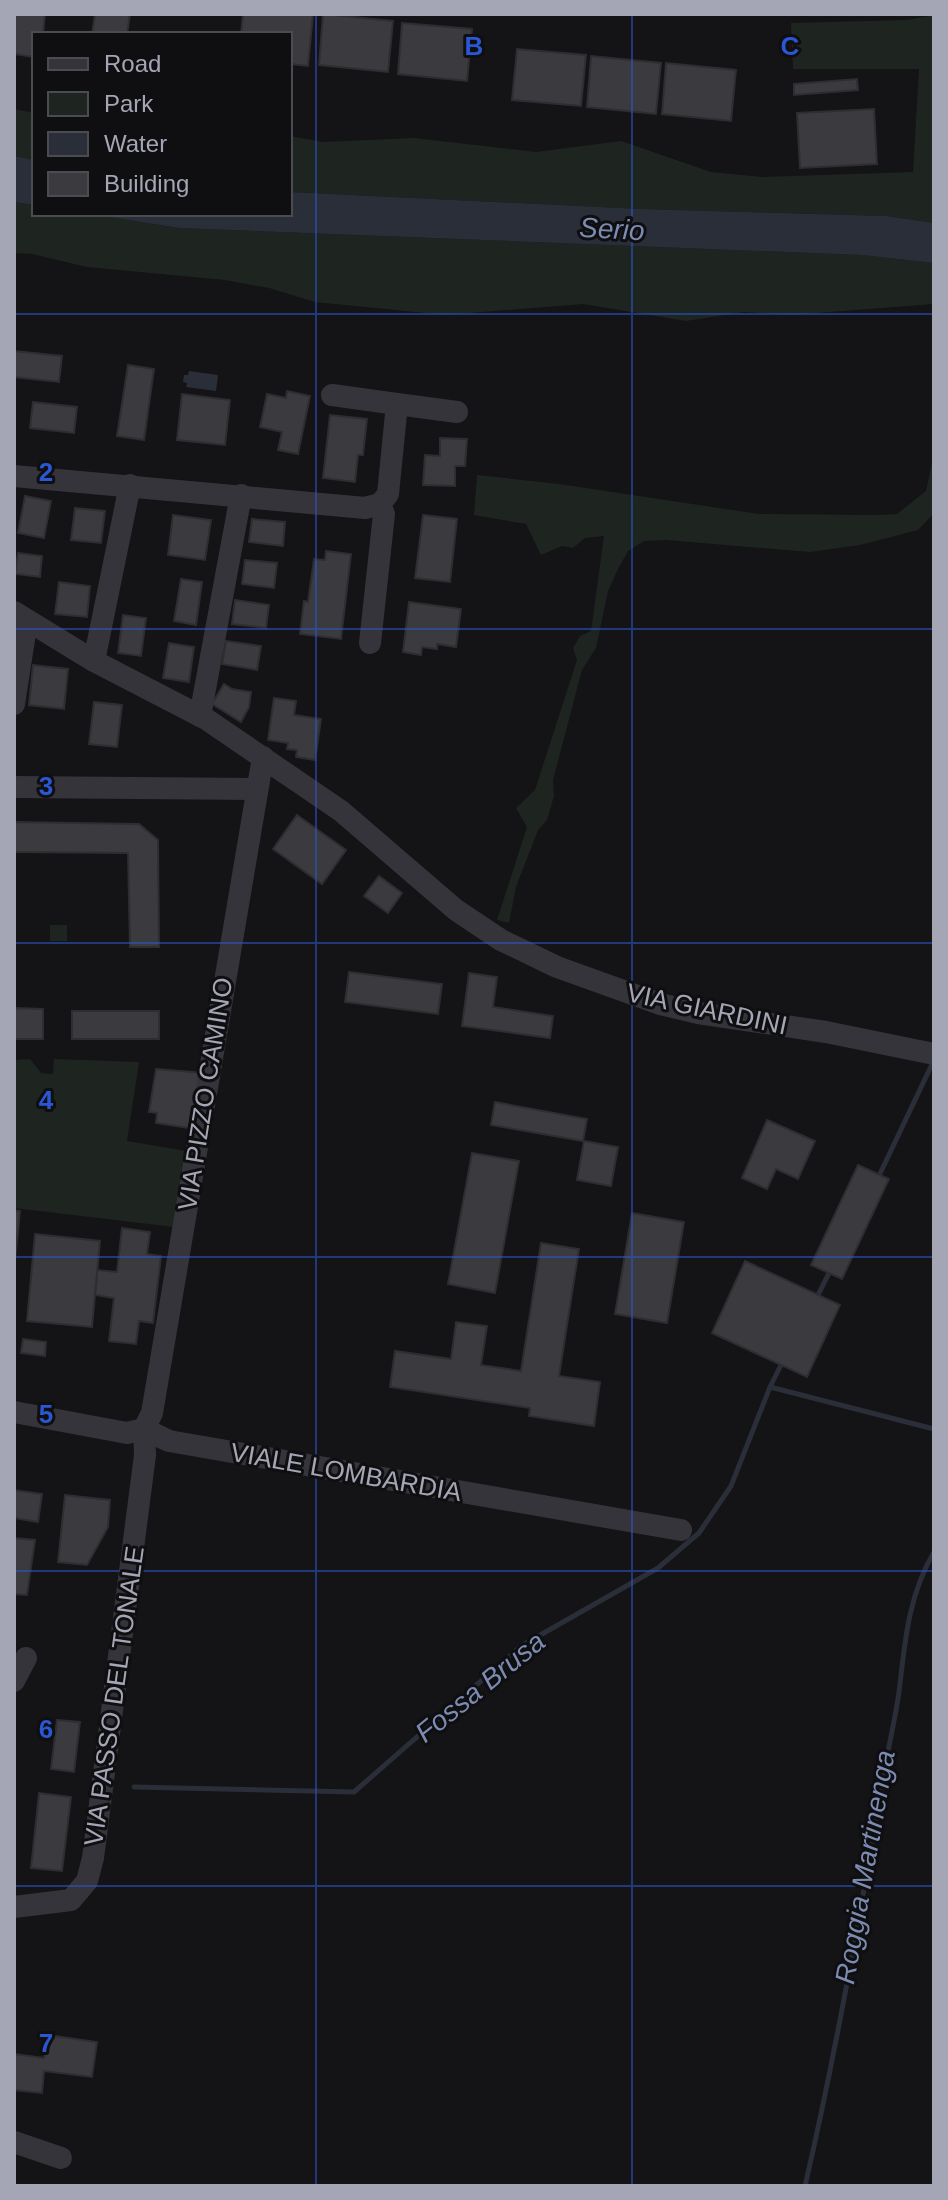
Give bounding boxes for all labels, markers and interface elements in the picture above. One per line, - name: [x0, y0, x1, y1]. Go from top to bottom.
- text: B: [465, 31, 483, 61]
- text: C: [781, 31, 800, 61]
- legend: [32, 32, 292, 216]
- text: Road: [104, 50, 161, 77]
- text: Park: [104, 90, 154, 117]
- text: Water: [104, 130, 167, 157]
- text: Building: [104, 170, 189, 197]
- water label: Serio: [579, 212, 645, 246]
- text: 2: [39, 457, 53, 487]
- text: 3: [39, 771, 53, 801]
- street label: VIA PIZZO CAMINO: [172, 975, 238, 1213]
- street label: VIA GIARDINI: [624, 977, 790, 1041]
- text: 4: [39, 1085, 54, 1115]
- text: 5: [39, 1399, 53, 1429]
- street label: VIALE LOMBARDIA: [228, 1437, 465, 1507]
- street label: VIA PASSO DEL TONALE: [78, 1544, 150, 1848]
- water label: Fossa Brusa: [409, 1625, 551, 1749]
- text: 6: [39, 1714, 53, 1744]
- water label: Roggia Martinenga: [829, 1748, 901, 1986]
- text: 7: [39, 2028, 53, 2058]

